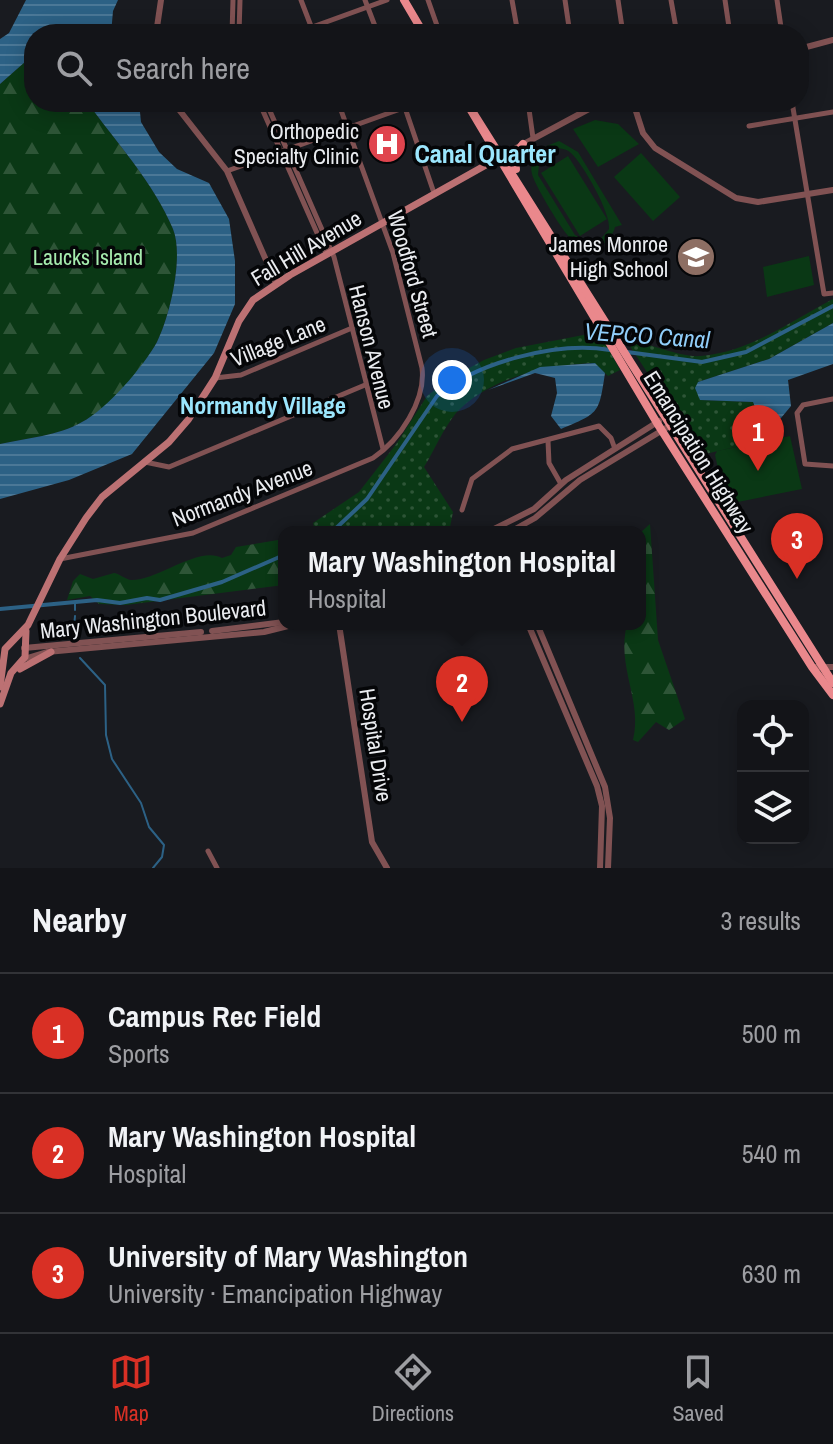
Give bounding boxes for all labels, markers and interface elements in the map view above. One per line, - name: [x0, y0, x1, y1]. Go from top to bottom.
- search box: [24, 24, 809, 112]
- icon: search: [52, 46, 96, 90]
- text: Search here: [116, 48, 250, 88]
- place label: Orthopedic Specialty Clinic: [234, 116, 359, 171]
- hospital icon: Orthopedic Specialty Clinic: [366, 123, 408, 165]
- district label: Canal Quarter: [415, 136, 556, 171]
- street label: Fall Hill Avenue: [245, 203, 367, 293]
- street label: Woodford Street: [381, 207, 445, 341]
- place label: James Monroe High School: [549, 229, 668, 284]
- school or university icon: James Monroe High School: [675, 236, 717, 278]
- park label: Laucks Island: [33, 242, 143, 272]
- street label: Hanson Avenue: [342, 282, 402, 412]
- street label: Village Lane: [226, 308, 330, 374]
- water label: VEPCO Canal: [583, 315, 711, 355]
- your location: [432, 360, 472, 400]
- street label: Emancipation Highway: [637, 365, 761, 539]
- district label: Normandy Village: [180, 389, 346, 421]
- pin: 1: [732, 405, 784, 471]
- street label: Normandy Avenue: [167, 452, 317, 534]
- pin: 3: [771, 513, 823, 579]
- popup: [278, 526, 646, 630]
- text: Mary Washington Hospital: [308, 541, 616, 581]
- text: Hospital: [308, 581, 386, 616]
- street label: Mary Washington Boulevard: [39, 592, 267, 646]
- pin: 2: [436, 656, 488, 722]
- street label: Hospital Drive: [352, 686, 400, 804]
- map controls: [737, 700, 809, 844]
- button: locate: [737, 700, 809, 772]
- button: layers: [737, 772, 809, 844]
- text: Nearby: [32, 897, 127, 943]
- text: 3 results: [720, 903, 801, 938]
- text: Campus Rec Field: [108, 996, 321, 1036]
- text: 1: [52, 1016, 64, 1051]
- text: 500 m: [742, 1016, 801, 1051]
- text: Sports: [108, 1036, 170, 1071]
- text: Mary Washington Hospital: [108, 1116, 416, 1156]
- text: 2: [52, 1136, 64, 1171]
- text: 540 m: [742, 1136, 801, 1171]
- text: Hospital: [108, 1156, 186, 1191]
- text: University of Mary Washington: [108, 1236, 468, 1276]
- text: 3: [52, 1256, 64, 1291]
- text: 630 m: [742, 1256, 801, 1291]
- text: University · Emancipation Highway: [108, 1276, 442, 1311]
- tab: Map: [109, 1350, 153, 1428]
- tab: Directions: [372, 1350, 454, 1428]
- tab: Saved: [673, 1350, 724, 1428]

